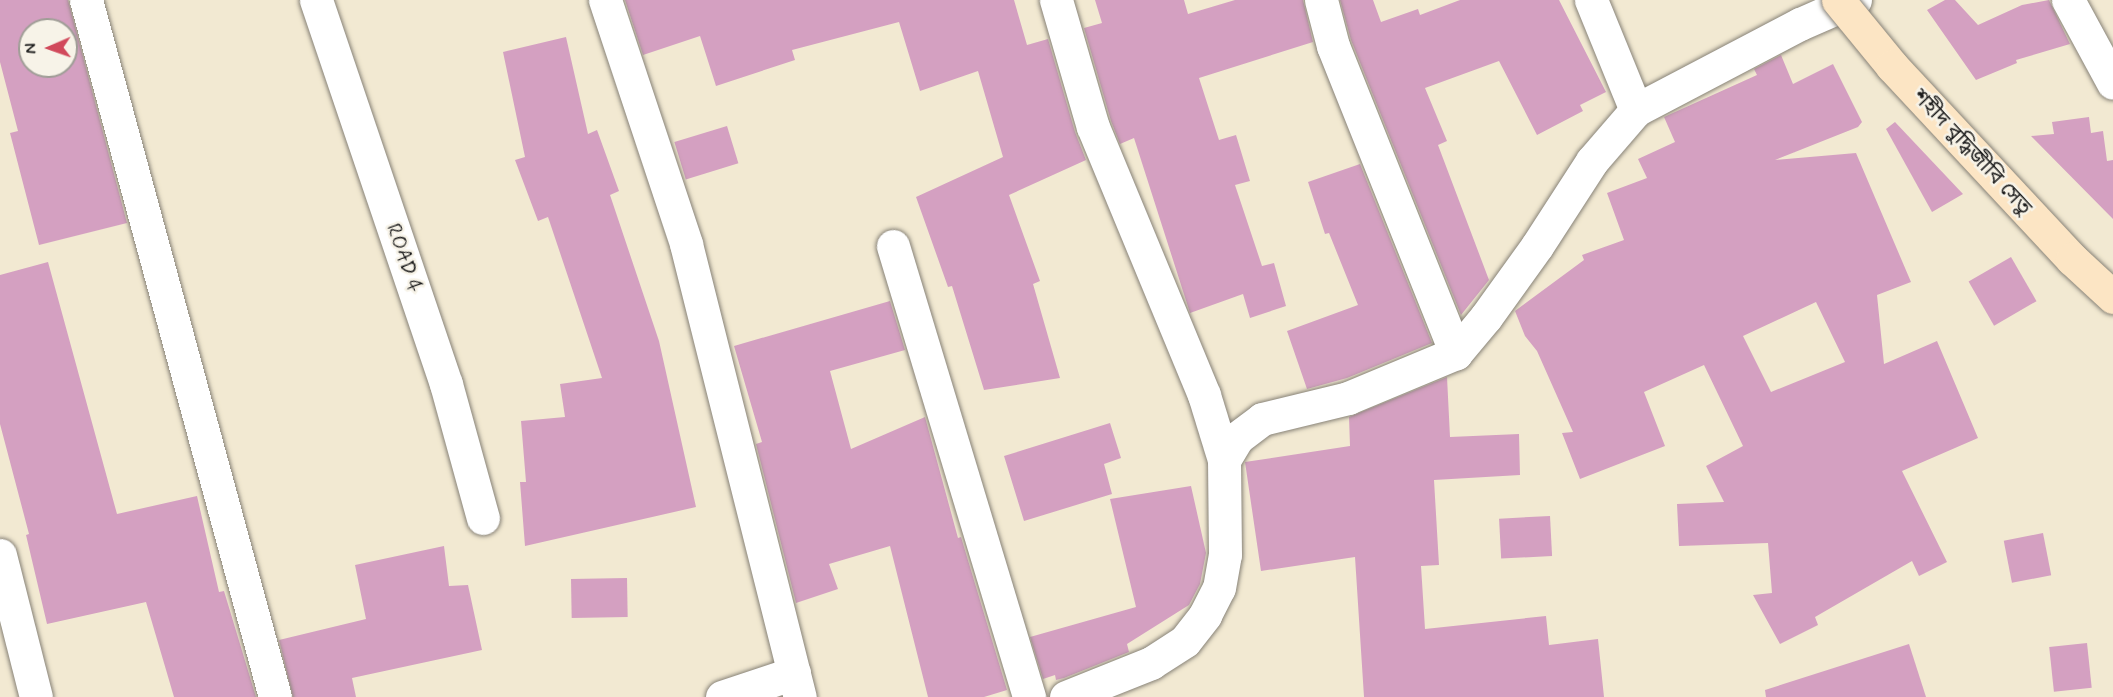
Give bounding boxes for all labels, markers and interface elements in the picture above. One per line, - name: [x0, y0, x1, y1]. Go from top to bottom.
- north arrow: [18, 18, 78, 78]
- text: N: [21, 43, 42, 54]
- street label: শহীদ বুদ্ধিজীবি সেতু: [1907, 84, 2037, 220]
- street label: ROAD 4: [380, 220, 428, 296]

